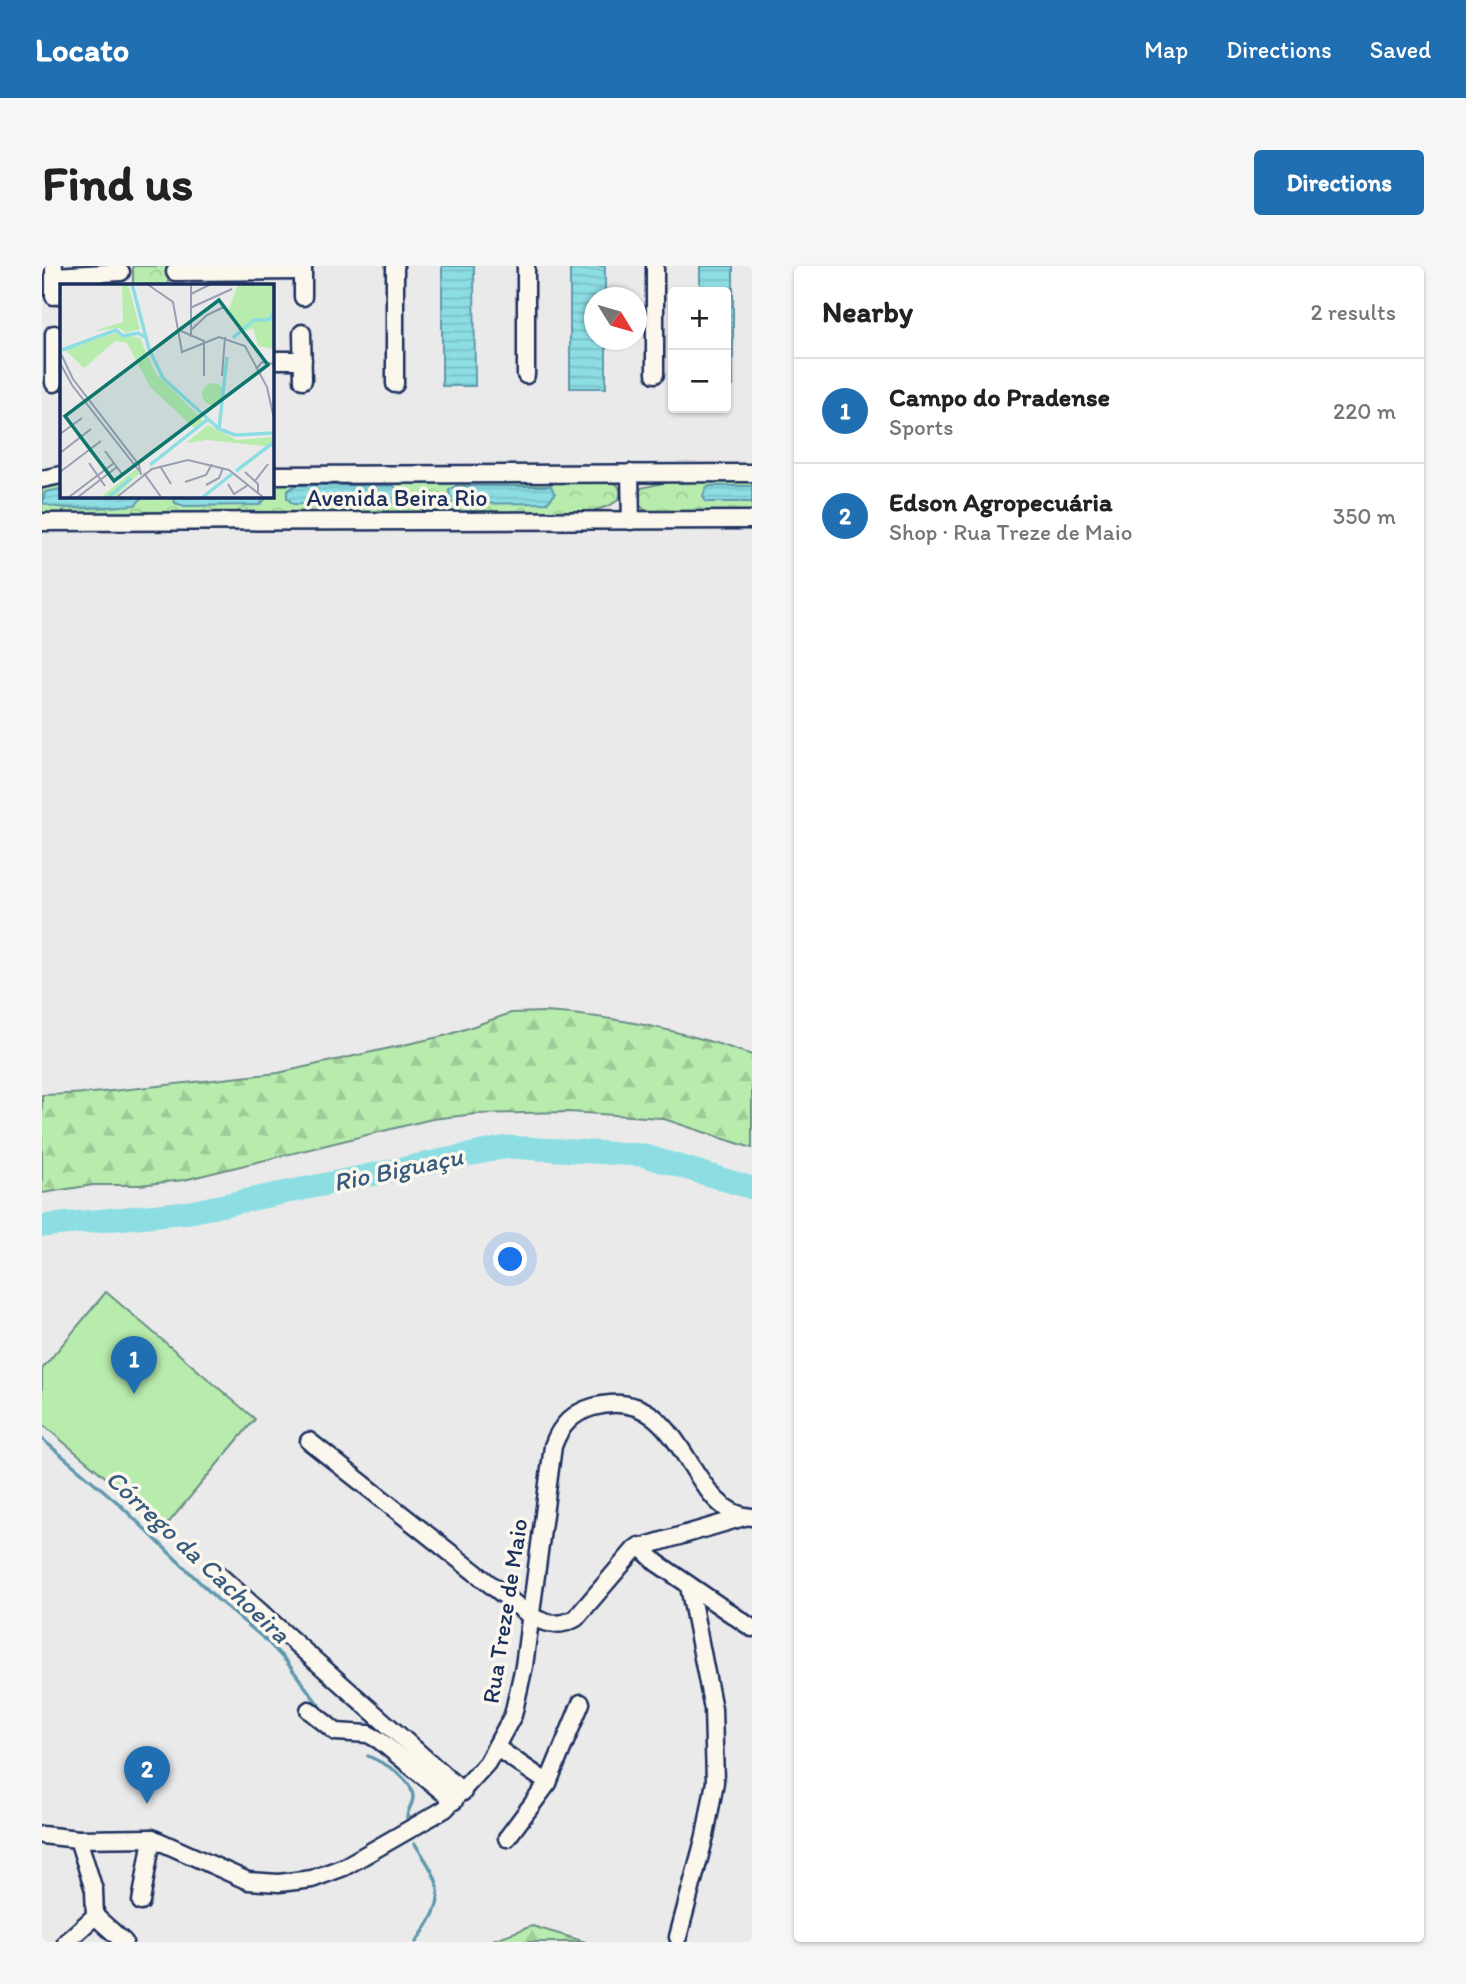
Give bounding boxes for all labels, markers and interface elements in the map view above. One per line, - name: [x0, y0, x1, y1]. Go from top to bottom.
- text: Locato: [35, 30, 129, 69]
- text: Map: [1144, 35, 1188, 64]
- text: Directions: [1226, 35, 1332, 64]
- text: Saved: [1370, 35, 1431, 64]
- button: Directions: [1254, 150, 1424, 215]
- text: Find us: [42, 153, 193, 212]
- inset map: [60, 284, 273, 497]
- north arrow: [584, 287, 647, 350]
- map controls: [668, 287, 731, 413]
- button: +: [668, 287, 731, 350]
- text: Nearby: [822, 293, 913, 330]
- text: 2 results: [1310, 298, 1396, 326]
- button: −: [668, 350, 731, 413]
- text: Campo do Pradense: [889, 381, 1110, 413]
- text: 1: [840, 397, 850, 425]
- text: 220 m: [1333, 397, 1396, 425]
- text: Sports: [889, 413, 953, 441]
- street label: Avenida Beira Rio: [306, 483, 488, 512]
- text: Edson Agropecuária: [889, 486, 1113, 518]
- text: 2: [839, 502, 851, 530]
- text: 350 m: [1333, 502, 1396, 530]
- text: Shop · Rua Treze de Maio: [889, 518, 1132, 546]
- water label: Rio Biguaçu: [330, 1140, 466, 1198]
- your location: [493, 1242, 527, 1276]
- pin: 1: [111, 1336, 157, 1394]
- water label: Córrego da Cachoeira: [99, 1462, 298, 1650]
- street label: Rua Treze de Maio: [476, 1516, 533, 1705]
- pin: 2: [124, 1746, 170, 1804]

